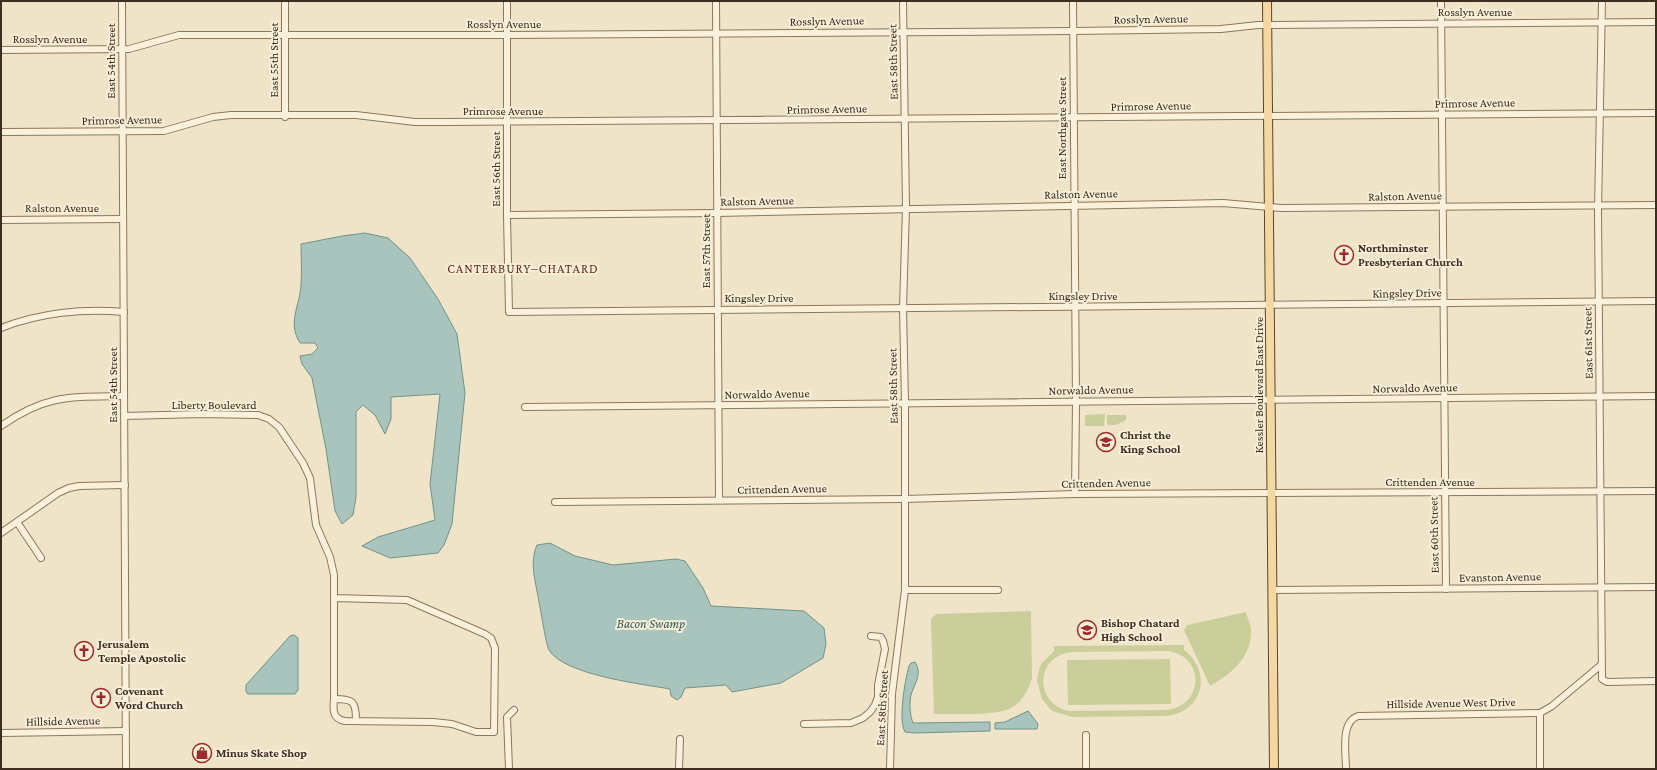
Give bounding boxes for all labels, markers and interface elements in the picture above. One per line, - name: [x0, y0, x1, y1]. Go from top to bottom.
- street label: Rosslyn Avenue: [1438, 5, 1512, 19]
- street label: Rosslyn Avenue: [1114, 11, 1188, 27]
- street label: Rosslyn Avenue: [790, 13, 864, 29]
- street label: Rosslyn Avenue: [467, 17, 541, 31]
- street label: East 54th Street: [104, 22, 118, 99]
- street label: East 55th Street: [267, 22, 281, 97]
- street label: East 58th Street: [885, 23, 901, 100]
- street label: Rosslyn Avenue: [13, 32, 87, 46]
- street label: East Northgate Street: [1055, 76, 1069, 179]
- street label: Primrose Avenue: [1435, 95, 1515, 111]
- street label: Primrose Avenue: [1111, 98, 1191, 114]
- street label: Primrose Avenue: [787, 101, 867, 117]
- street label: Primrose Avenue: [463, 104, 543, 118]
- street label: Primrose Avenue: [82, 112, 162, 128]
- street label: East 56th Street: [489, 130, 503, 207]
- street label: Ralston Avenue: [1044, 186, 1118, 202]
- street label: Ralston Avenue: [1368, 188, 1442, 204]
- street label: Ralston Avenue: [720, 193, 794, 209]
- street label: Ralston Avenue: [25, 201, 99, 215]
- street label: East 57th Street: [699, 213, 713, 288]
- place label: Northminster Presbyterian Church: [1358, 241, 1463, 269]
- church icon: Northminster Presbyterian Church: [1333, 244, 1355, 266]
- district label: CANTERBURY–CHATARD: [447, 261, 599, 276]
- street label: Kingsley Drive: [1372, 285, 1442, 301]
- street label: Kingsley Drive: [1048, 289, 1118, 303]
- street label: Kingsley Drive: [724, 291, 794, 305]
- street label: East 61st Street: [1580, 306, 1596, 379]
- street label: Kessler Boulevard East Drive: [1252, 317, 1266, 453]
- street label: East 54th Street: [106, 346, 120, 423]
- street label: East 58th Street: [885, 347, 901, 424]
- street label: Norwaldo Avenue: [1372, 380, 1458, 396]
- street label: Norwaldo Avenue: [1048, 382, 1134, 398]
- street label: Norwaldo Avenue: [724, 386, 810, 402]
- street label: Liberty Boulevard: [171, 398, 257, 412]
- place label: Christ the King School: [1120, 428, 1181, 456]
- school or university icon: Christ the King School: [1095, 431, 1117, 453]
- street label: Crittenden Avenue: [1061, 475, 1151, 491]
- street label: Crittenden Avenue: [1385, 475, 1475, 489]
- street label: Crittenden Avenue: [737, 481, 827, 497]
- street label: East 60th Street: [1426, 496, 1442, 573]
- street label: Evanston Avenue: [1459, 569, 1541, 585]
- water label: Bacon Swamp: [617, 616, 685, 631]
- place label: Bishop Chatard High School: [1101, 616, 1180, 644]
- school or university icon: Bishop Chatard High School: [1076, 619, 1098, 641]
- place label: Jerusalem Temple Apostolic: [96, 637, 187, 665]
- church icon: Jerusalem Temple Apostolic: [73, 640, 95, 662]
- street label: East 58th Street: [873, 669, 891, 746]
- place label: Covenant Word Church: [114, 684, 183, 712]
- church icon: Covenant Word Church: [90, 687, 112, 709]
- street label: Hillside Avenue West Drive: [1386, 695, 1516, 711]
- street label: Hillside Avenue: [26, 713, 100, 729]
- shop icon: Minus Skate Shop: [191, 742, 213, 764]
- place label: Minus Skate Shop: [216, 746, 307, 760]

